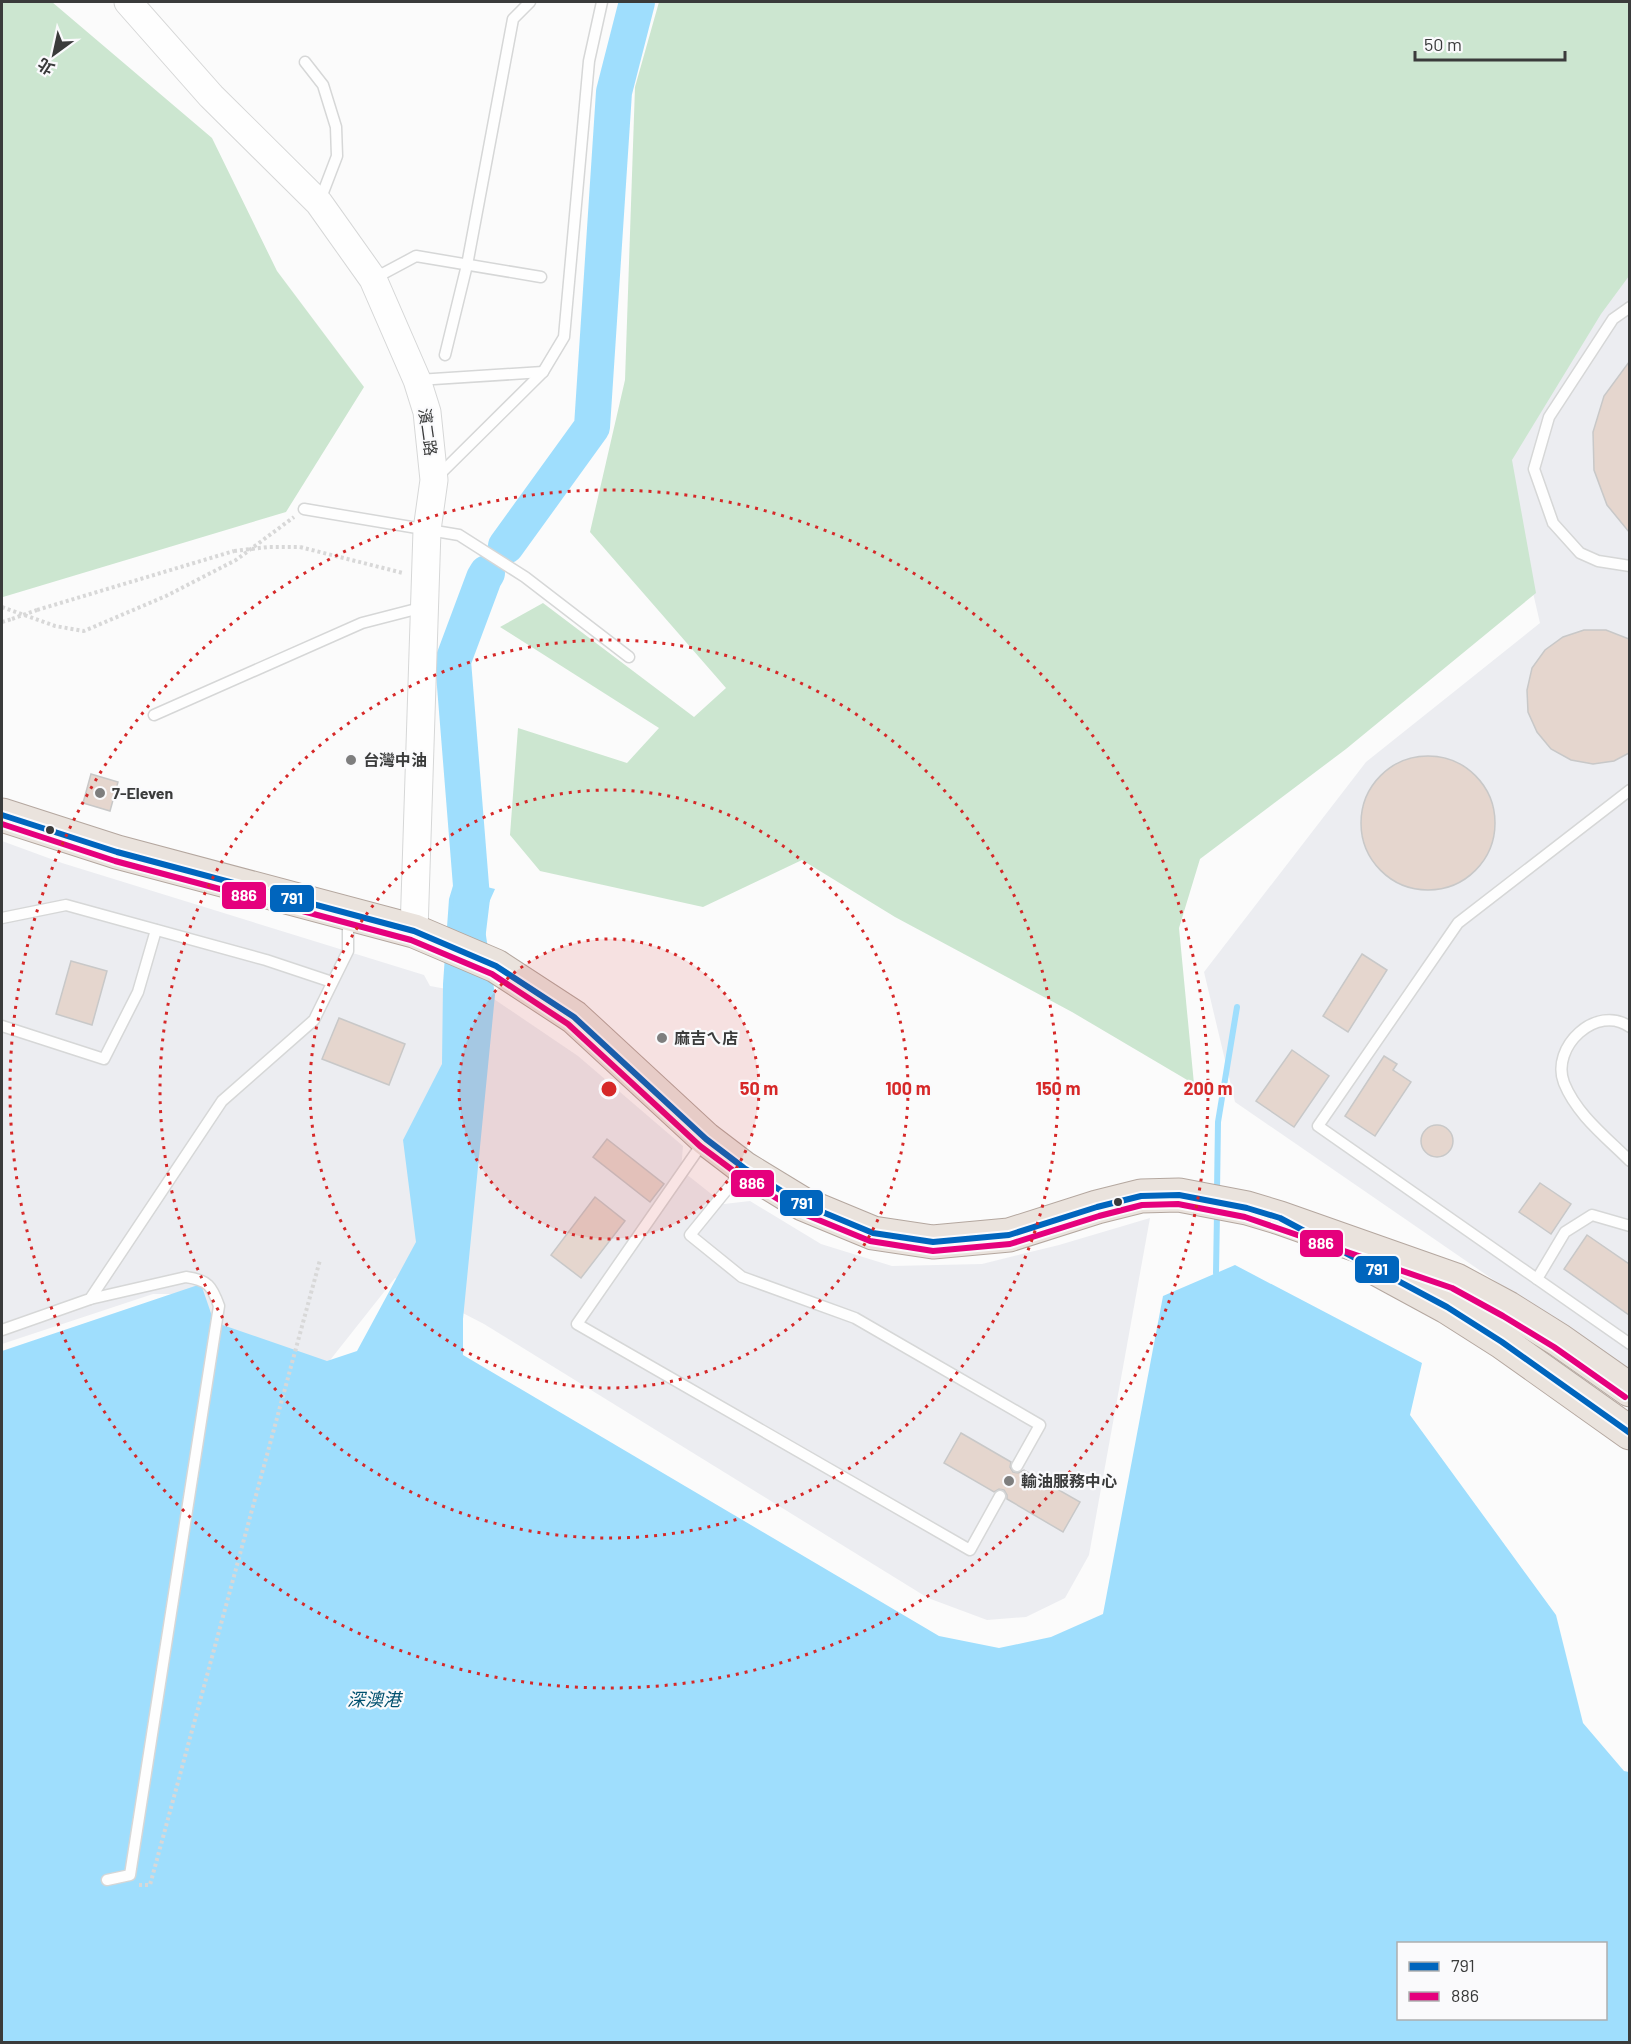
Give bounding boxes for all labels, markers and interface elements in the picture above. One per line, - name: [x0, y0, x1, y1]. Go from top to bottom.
- north arrow: [24, 24, 84, 84]
- scale bar: [1415, 24, 1565, 62]
- text: 50 m: [1424, 33, 1462, 55]
- text: 北: [34, 55, 57, 79]
- street label: 濱二路: [416, 407, 441, 457]
- place label: 台灣中油: [363, 750, 427, 769]
- marker: 台灣中油: [344, 753, 358, 767]
- place label: 7-Eleven: [112, 783, 173, 802]
- marker: 7-Eleven: [93, 786, 107, 800]
- unlabelled marker: [44, 824, 56, 836]
- line badge: 886: [221, 881, 267, 910]
- line badge: 791: [269, 884, 315, 913]
- text: 886: [231, 885, 257, 904]
- text: 791: [281, 888, 303, 907]
- place label: 麻吉ㄟ店: [674, 1028, 738, 1047]
- marker: 麻吉ㄟ店: [655, 1031, 669, 1045]
- text: 50 m: [740, 1077, 778, 1099]
- text: 100 m: [885, 1077, 931, 1099]
- text: 150 m: [1036, 1077, 1080, 1099]
- text: 200 m: [1183, 1077, 1233, 1099]
- centre of rings: [599, 1079, 619, 1099]
- line badge: 886: [730, 1169, 775, 1198]
- text: 886: [739, 1173, 765, 1192]
- line badge: 791: [779, 1189, 824, 1217]
- text: 791: [791, 1193, 813, 1212]
- unlabelled marker: [1112, 1196, 1124, 1208]
- line badge: 886: [1299, 1229, 1344, 1258]
- text: 886: [1308, 1233, 1334, 1252]
- line badge: 791: [1354, 1255, 1400, 1284]
- text: 791: [1366, 1259, 1388, 1278]
- place label: 輸油服務中心: [1021, 1471, 1117, 1490]
- marker: 輸油服務中心: [1002, 1474, 1016, 1488]
- water label: 深澳港: [347, 1688, 404, 1710]
- legend: [1397, 1942, 1607, 2020]
- text: 791: [1451, 1954, 1475, 1976]
- text: 886: [1451, 1984, 1479, 2006]

